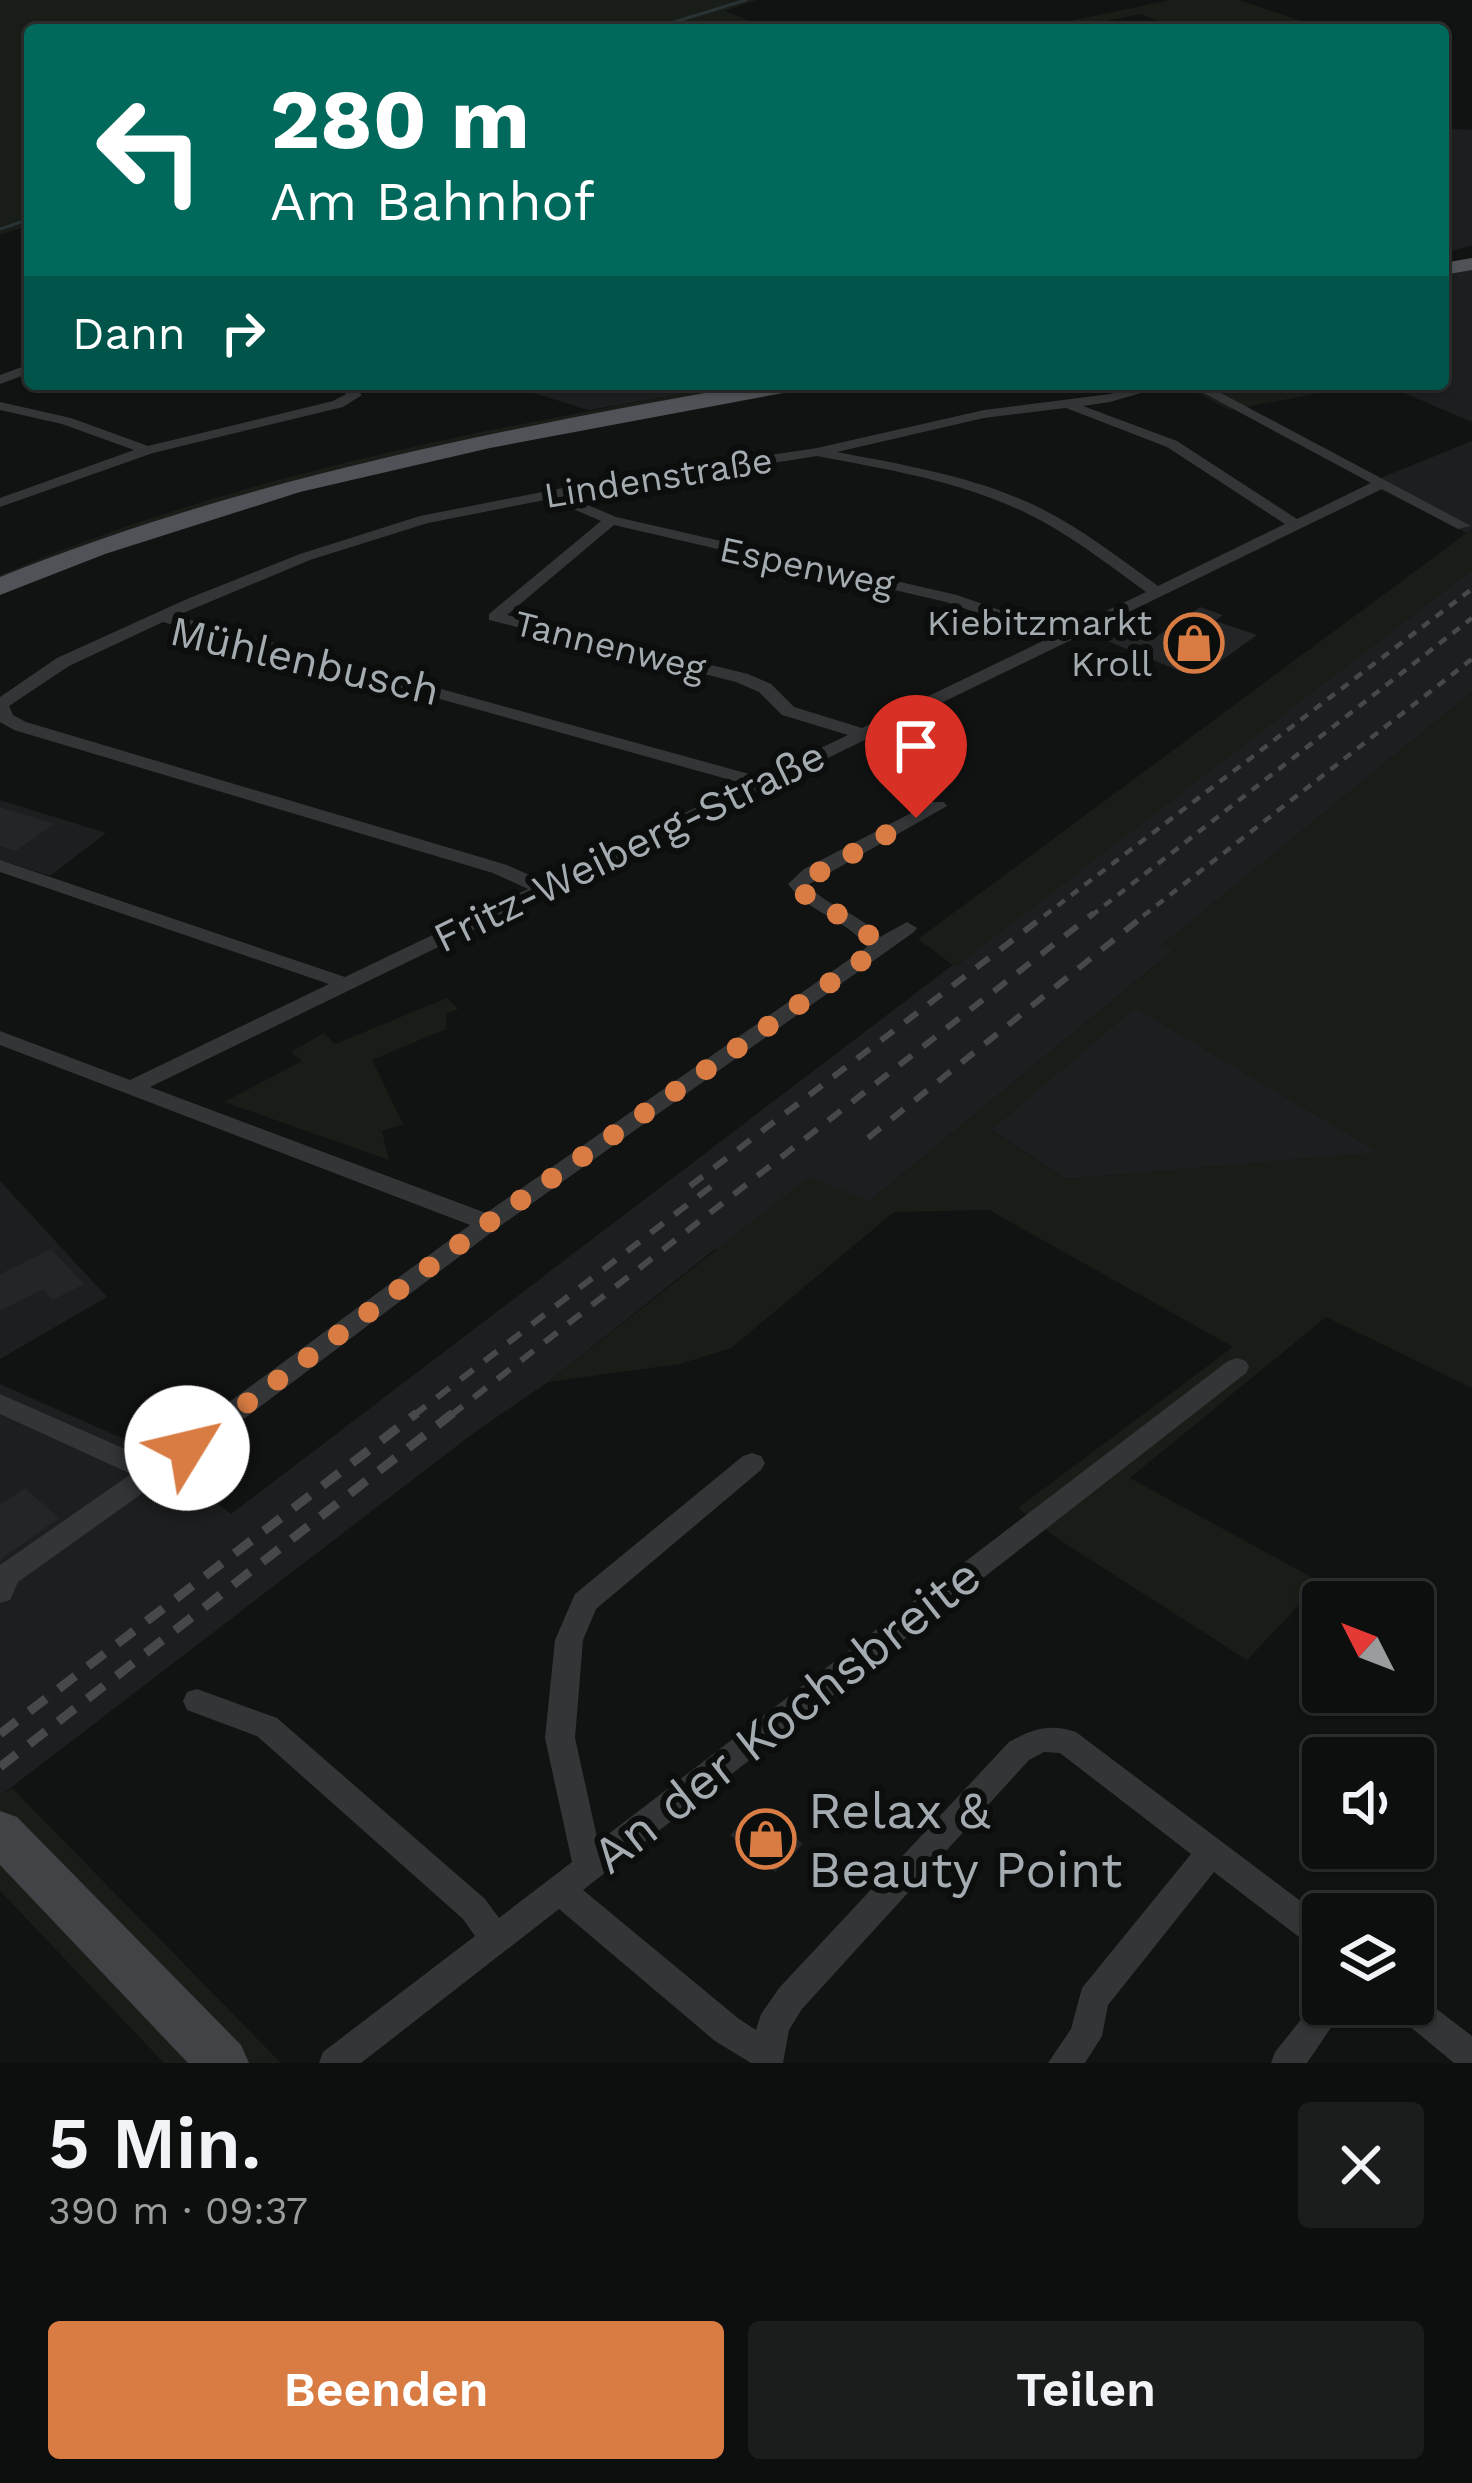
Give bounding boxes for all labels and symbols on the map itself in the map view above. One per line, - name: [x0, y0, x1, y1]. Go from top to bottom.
- street label: Lindenstraße: [541, 439, 775, 517]
- street label: Espenweg: [716, 528, 898, 606]
- street label: Tannenweg: [510, 602, 710, 690]
- place label: Kiebitzmarkt Kroll: [927, 602, 1152, 685]
- street label: Mühlenbusch: [166, 606, 444, 715]
- shop icon: Kiebitzmarkt Kroll: [1163, 612, 1225, 674]
- pin: [865, 695, 967, 818]
- street label: Fritz-Weiberg-Straße: [426, 730, 833, 963]
- position arrow: [124, 1385, 250, 1511]
- street label: An der Kochsbreite: [581, 1546, 992, 1885]
- north arrow: [1302, 1581, 1434, 1713]
- place label: Relax & Beauty Point: [808, 1781, 1122, 1899]
- shop icon: Relax & Beauty Point: [735, 1808, 797, 1870]

